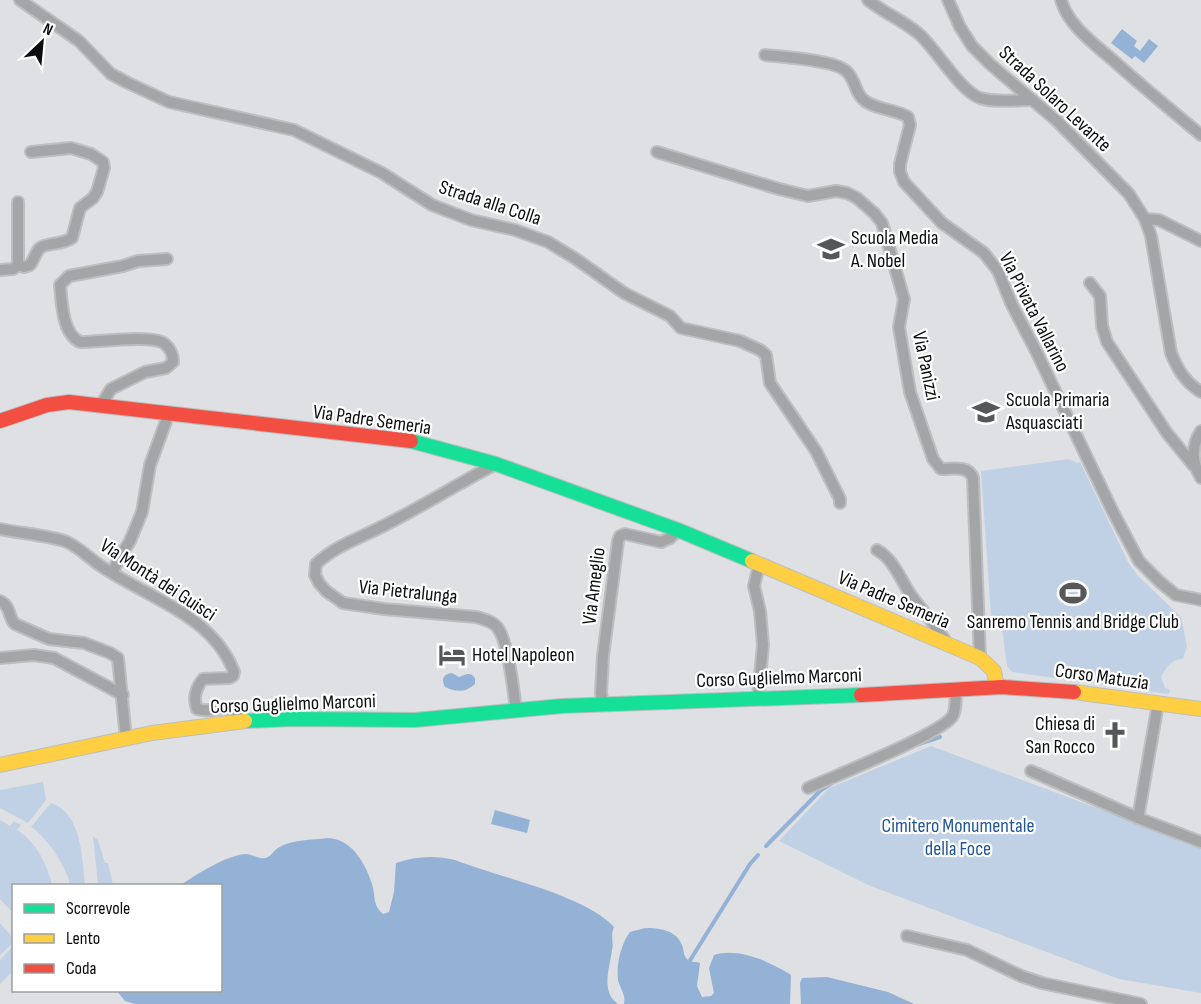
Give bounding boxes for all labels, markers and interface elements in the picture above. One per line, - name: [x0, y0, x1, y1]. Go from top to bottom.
- north arrow: [12, 12, 72, 72]
- text: N: [40, 19, 56, 40]
- street label: Strada Solaro Levante: [994, 41, 1116, 157]
- street label: Strada alla Colla: [436, 175, 544, 231]
- place label: Scuola Media A. Nobel: [850, 226, 939, 273]
- school or university icon: Scuola Media A. Nobel: [816, 234, 846, 264]
- street label: Via Privata Vallarino: [994, 248, 1074, 376]
- street label: Via Panizzi: [907, 329, 945, 403]
- place label: Scuola Primaria Asquasciati: [1005, 388, 1109, 435]
- school or university icon: Scuola Primaria Asquasciati: [971, 397, 1001, 427]
- street label: Via Padre Semeria: [311, 400, 433, 440]
- street label: Via Montà dei Guisci: [95, 534, 221, 626]
- street label: Via Ameglio: [577, 546, 611, 626]
- street label: Via Padre Semeria: [834, 566, 954, 634]
- street label: Via Pietralunga: [358, 575, 458, 609]
- sports icon: Sanremo Tennis and Bridge Club: [1058, 578, 1088, 608]
- place label: Sanremo Tennis and Bridge Club: [967, 610, 1179, 634]
- hotel icon: Hotel Napoleon: [437, 640, 467, 670]
- place label: Hotel Napoleon: [472, 643, 574, 667]
- street label: Corso Matuzia: [1054, 659, 1150, 695]
- street label: Corso Guglielmo Marconi: [696, 663, 862, 693]
- street label: Corso Guglielmo Marconi: [210, 689, 376, 719]
- place label: Chiesa di San Rocco: [1026, 712, 1095, 759]
- church icon: Chiesa di San Rocco: [1100, 720, 1130, 750]
- park label: Cimitero Monumentale della Foce: [882, 814, 1035, 861]
- legend: [12, 884, 222, 992]
- text: Scorrevole: [66, 898, 130, 919]
- text: Lento: [66, 928, 100, 949]
- text: Coda: [66, 958, 97, 979]

